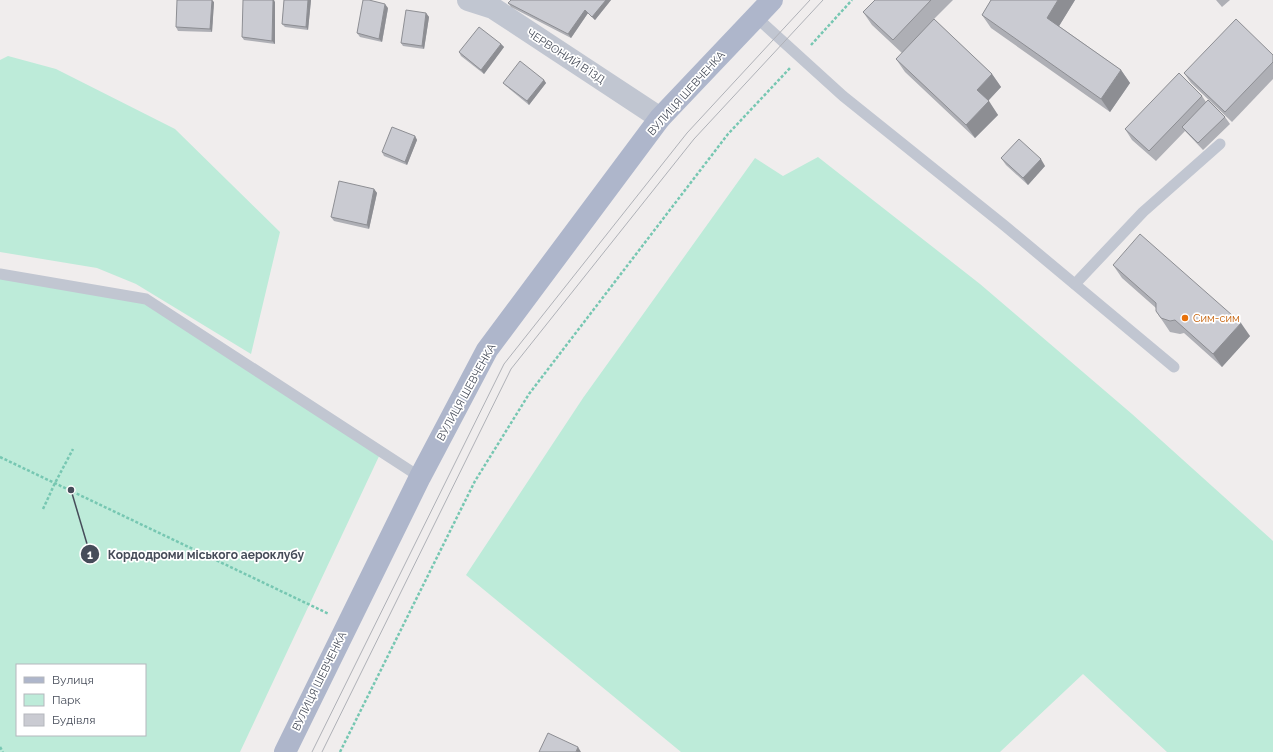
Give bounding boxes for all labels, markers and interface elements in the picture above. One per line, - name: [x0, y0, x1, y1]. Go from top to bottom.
- street label: ЧЕРВОНИЙ В’ЇЗД: [524, 26, 607, 86]
- street label: ВУЛИЦЯ ШЕВЧЕНКА: [645, 48, 728, 138]
- place label: Сим-сим: [1193, 312, 1240, 325]
- marker: Сим-сим: [1180, 313, 1190, 323]
- street label: ВУЛИЦЯ ШЕВЧЕНКА: [434, 341, 499, 443]
- callout: Кордодроми міського аероклубу: [80, 542, 312, 566]
- text: 1: [87, 548, 93, 562]
- text: Кордодроми міського аероклубу: [108, 548, 305, 562]
- street label: ВУЛИЦЯ ШЕВЧЕНКА: [290, 629, 349, 733]
- legend: [16, 664, 146, 736]
- text: Вулиця: [52, 673, 94, 687]
- text: Парк: [52, 693, 81, 707]
- text: Будівля: [52, 713, 95, 727]

